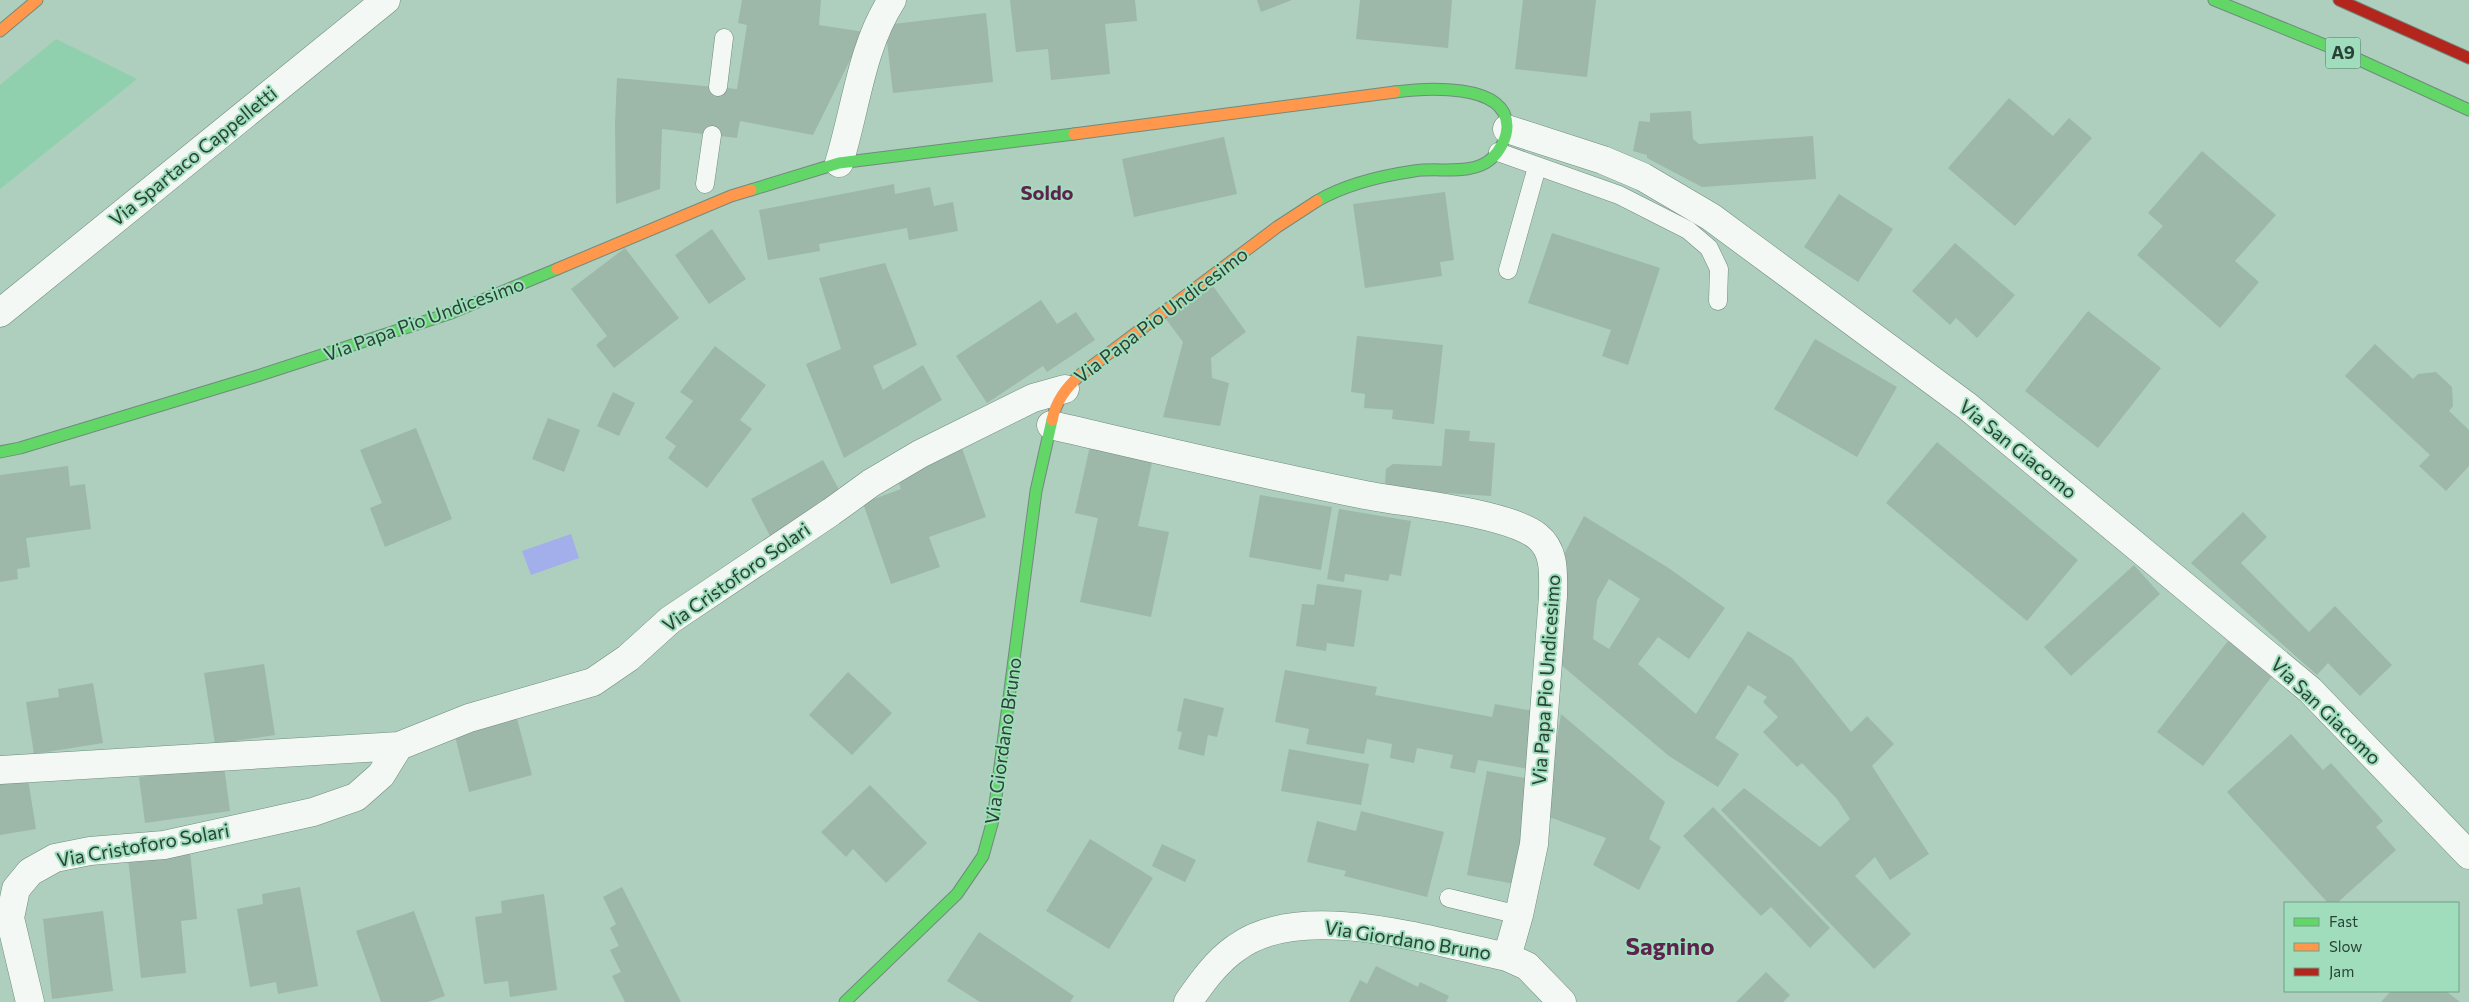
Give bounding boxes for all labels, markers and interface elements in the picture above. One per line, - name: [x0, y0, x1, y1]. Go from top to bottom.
- road number: A9: [2326, 38, 2360, 68]
- street label: Via Spartaco Cappelletti: [104, 81, 281, 230]
- district label: Soldo: [1020, 180, 1074, 204]
- street label: Via Papa Pio Undicesimo: [1069, 242, 1252, 387]
- street label: Via Papa Pio Undicesimo: [321, 272, 527, 366]
- street label: Via San Giacomo: [1955, 394, 2082, 503]
- street label: Via Cristoforo Solari: [658, 517, 814, 636]
- street label: Via Papa Pio Undicesimo: [1527, 574, 1564, 786]
- street label: Via San Giacomo: [2266, 652, 2386, 769]
- street label: Via Giordano Bruno: [979, 656, 1026, 826]
- street label: Via Cristoforo Solari: [55, 818, 231, 871]
- legend: [2284, 902, 2459, 992]
- text: Fast: [2329, 912, 2358, 930]
- street label: Via Giordano Bruno: [1323, 915, 1493, 964]
- district label: Sagnino: [1625, 931, 1715, 960]
- text: Slow: [2329, 937, 2362, 955]
- text: Jam: [2329, 962, 2354, 980]

